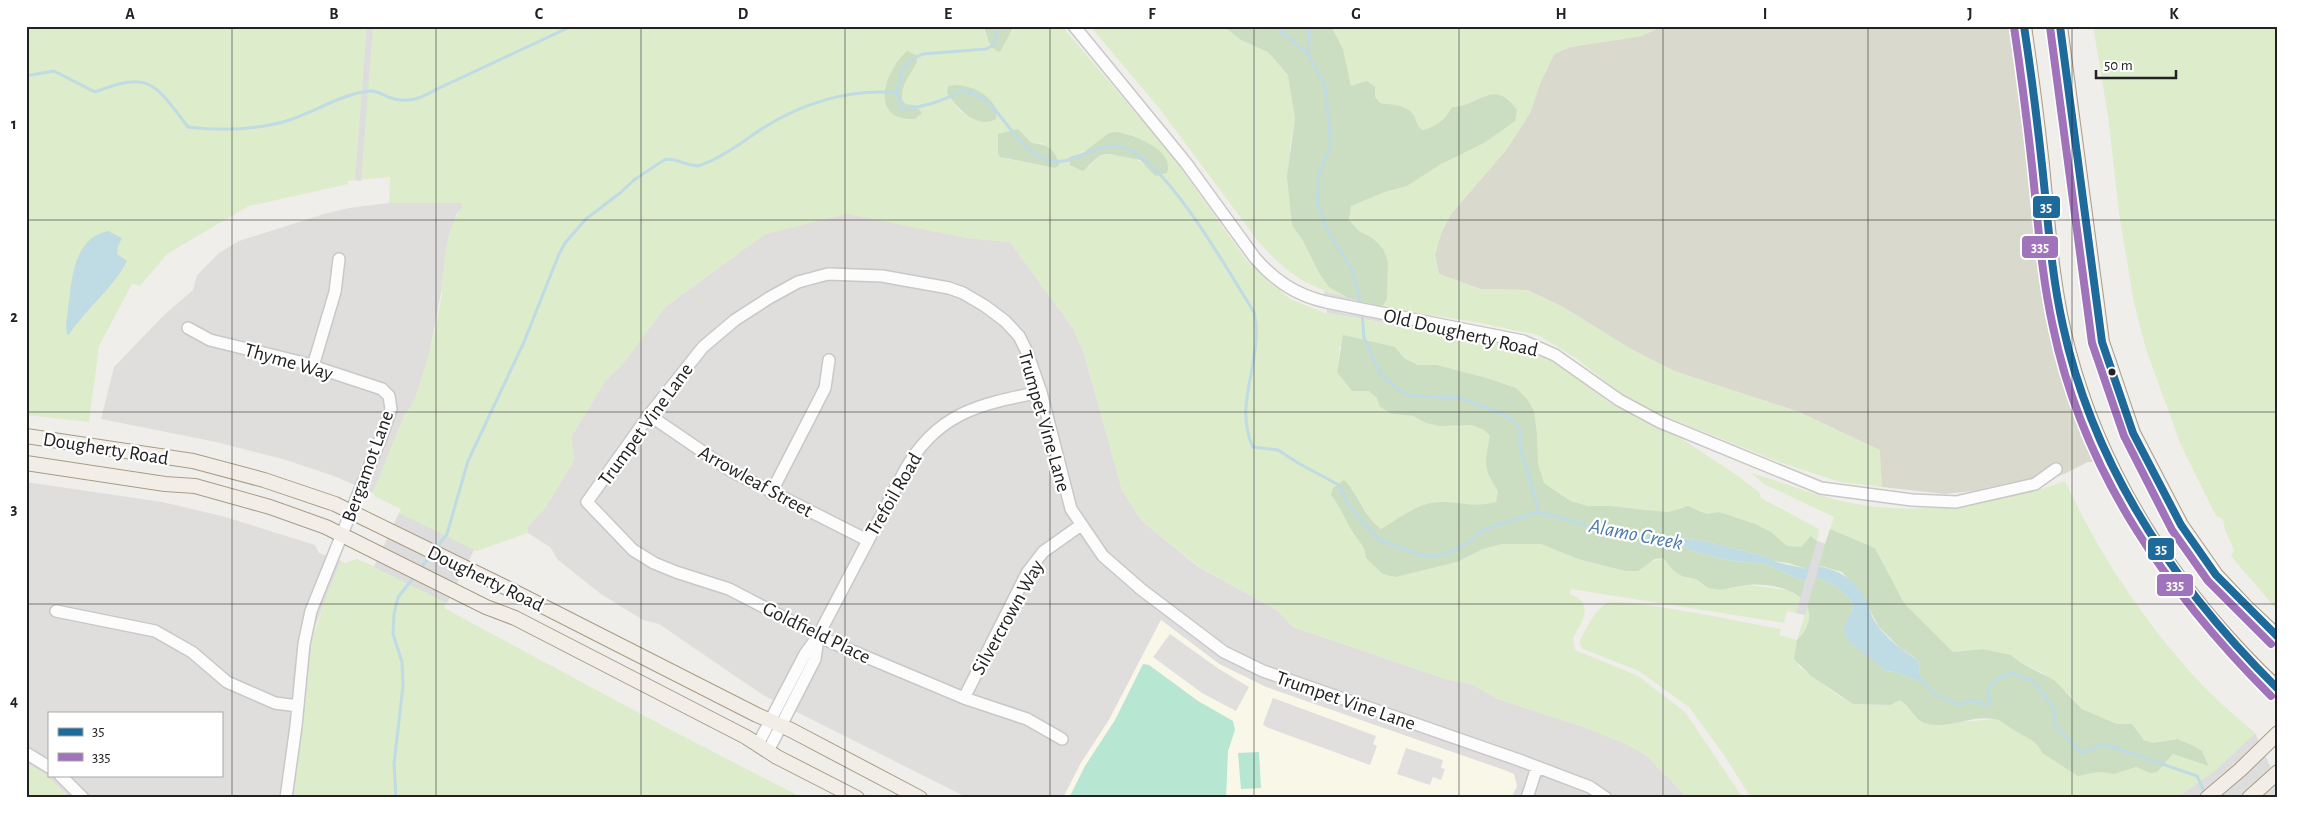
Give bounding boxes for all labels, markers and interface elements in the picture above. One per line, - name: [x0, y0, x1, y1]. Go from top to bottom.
- text: A: [125, 6, 135, 22]
- text: B: [329, 6, 339, 22]
- text: C: [535, 6, 544, 22]
- text: D: [738, 6, 749, 22]
- text: E: [944, 6, 952, 22]
- text: F: [1148, 6, 1156, 22]
- text: G: [1351, 6, 1361, 22]
- text: H: [1555, 6, 1567, 22]
- text: I: [1763, 6, 1767, 22]
- text: J: [1967, 6, 1973, 22]
- text: K: [2169, 6, 2179, 22]
- scale bar: [2096, 48, 2176, 80]
- text: 50 m: [2104, 58, 2133, 73]
- text: 1: [11, 116, 17, 132]
- line badge: 35: [2032, 195, 2061, 219]
- text: 35: [2040, 201, 2052, 215]
- line badge: 335: [2021, 235, 2059, 259]
- text: 335: [2031, 241, 2049, 255]
- street label: Old Dougherty Road: [1382, 305, 1540, 360]
- text: 2: [10, 309, 18, 325]
- street label: Thyme Way: [242, 340, 336, 384]
- street label: Trumpet Vine Lane: [1014, 348, 1074, 494]
- street label: Trumpet Vine Lane: [595, 360, 697, 489]
- unlabelled marker: [2107, 367, 2117, 377]
- street label: Bergamot Lane: [339, 408, 397, 525]
- street label: Dougherty Road: [42, 429, 170, 469]
- street label: Arrowleaf Street: [695, 442, 816, 522]
- street label: Trefoil Road: [862, 449, 926, 540]
- text: 3: [11, 501, 18, 517]
- water label: Alamo Creek: [1586, 515, 1685, 554]
- line badge: 35: [2147, 537, 2175, 561]
- street label: Dougherty Road: [424, 542, 547, 616]
- text: 35: [2155, 543, 2167, 557]
- street label: Silvercrown Way: [968, 556, 1048, 678]
- line badge: 335: [2156, 573, 2194, 597]
- text: 335: [2166, 579, 2184, 593]
- street label: Goldfield Place: [760, 598, 874, 668]
- street label: Trumpet Vine Lane: [1273, 668, 1418, 734]
- text: 4: [10, 693, 18, 709]
- legend: [48, 712, 222, 776]
- text: 35: [92, 724, 104, 739]
- text: 335: [92, 750, 111, 765]

